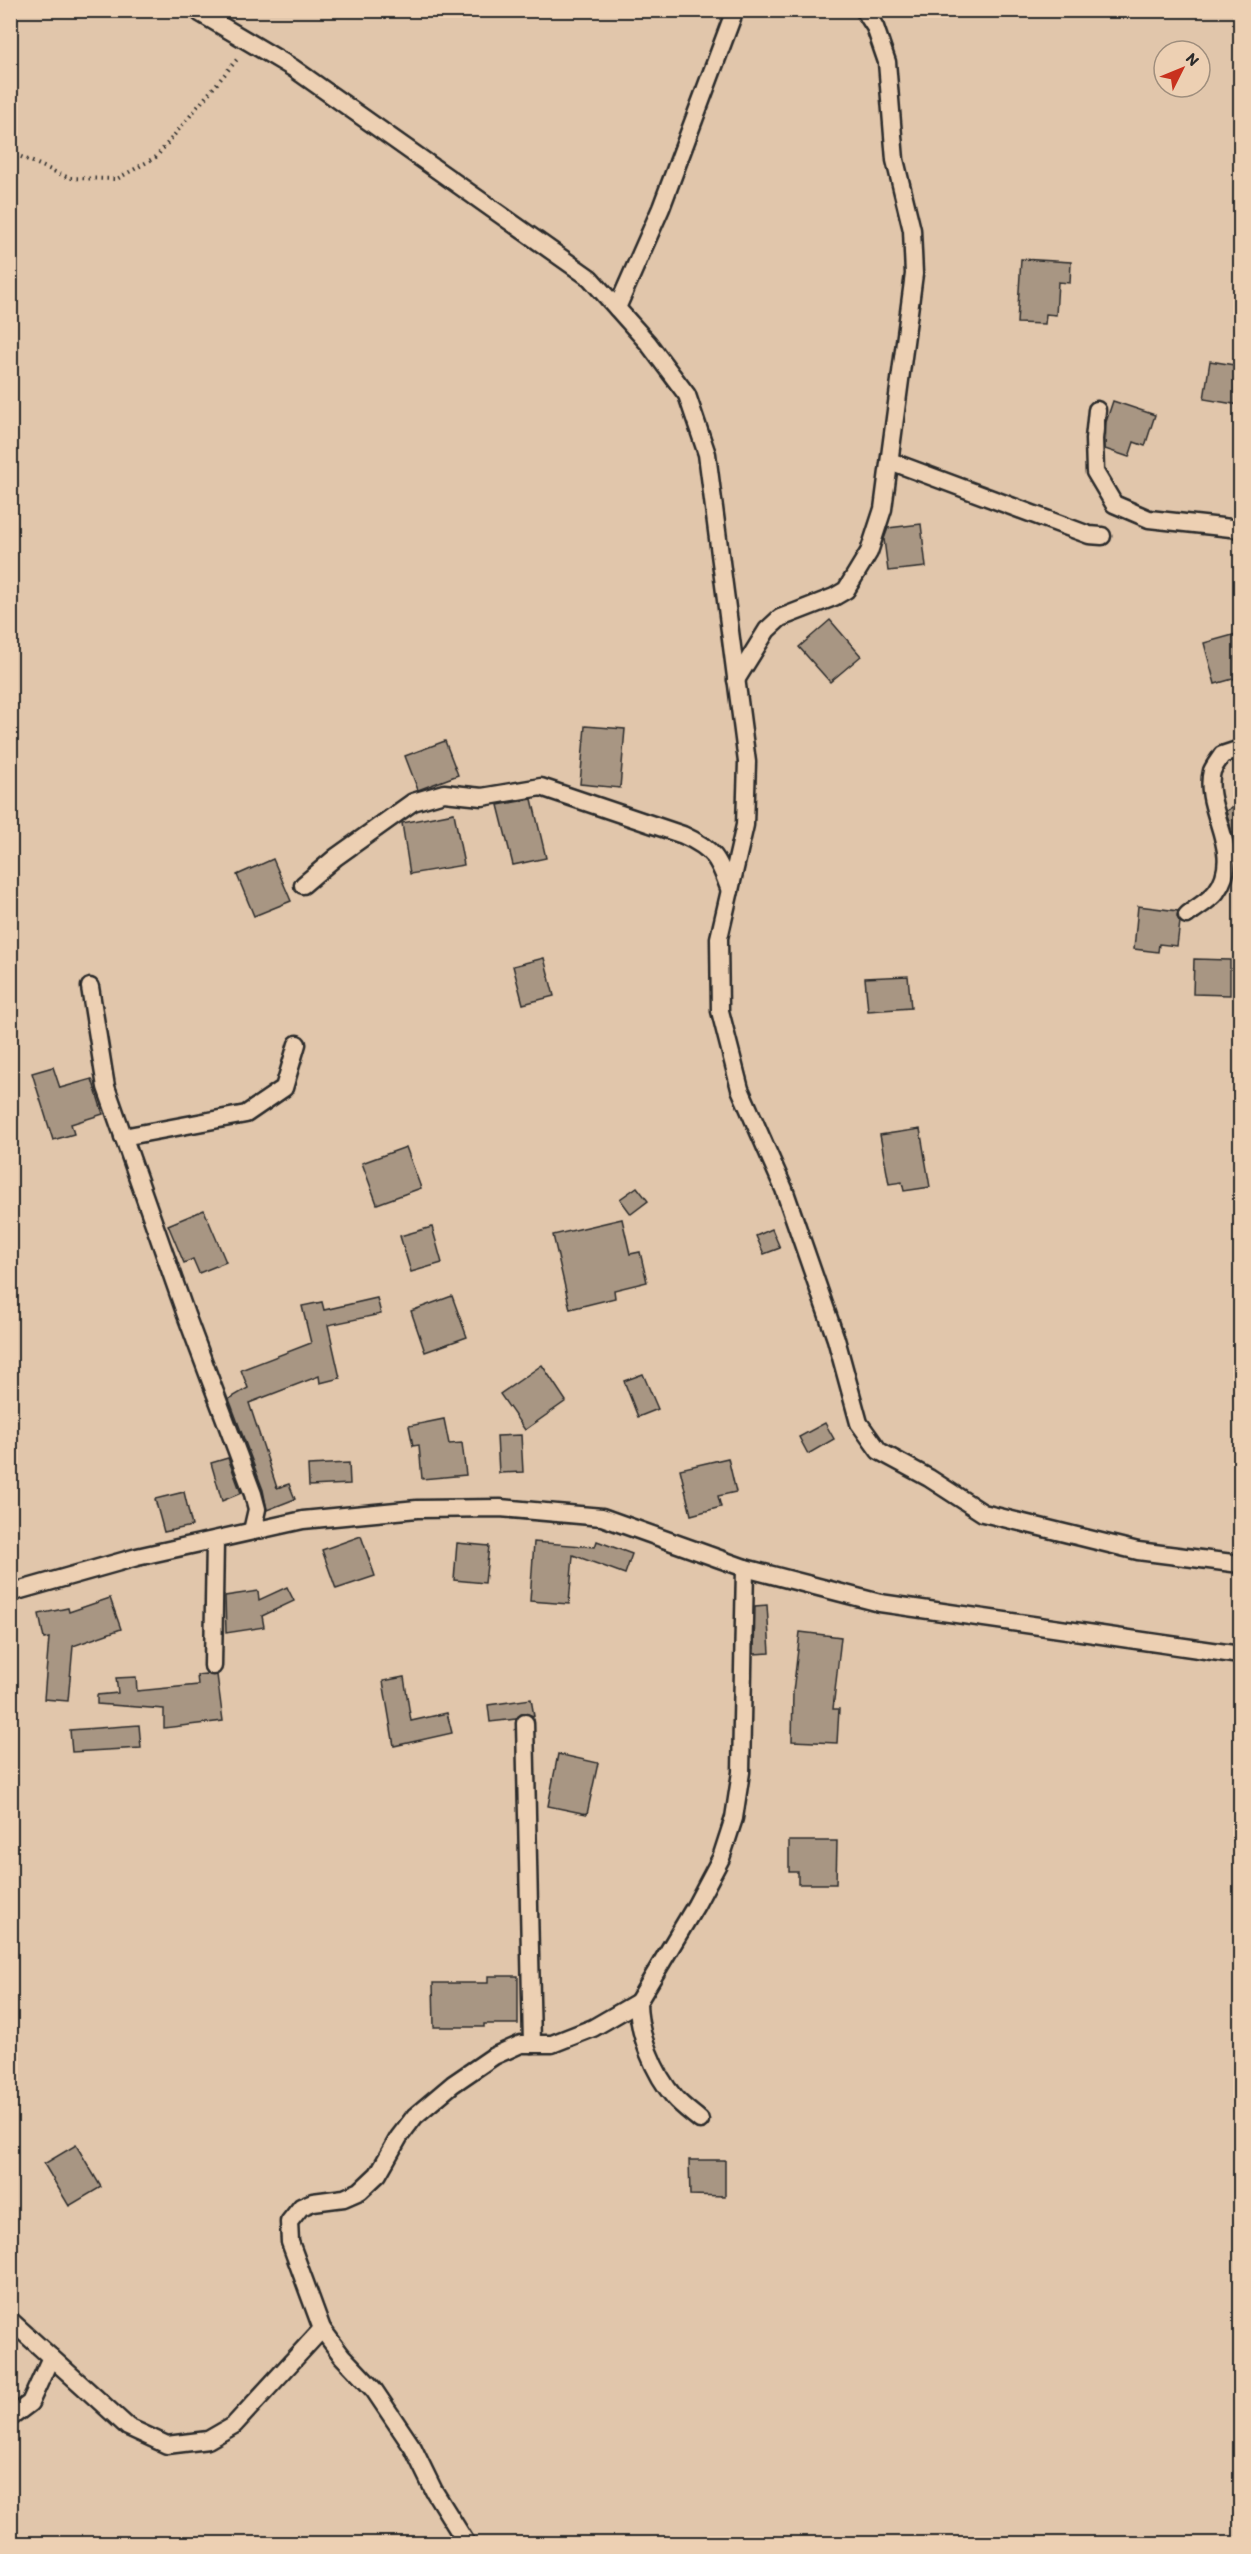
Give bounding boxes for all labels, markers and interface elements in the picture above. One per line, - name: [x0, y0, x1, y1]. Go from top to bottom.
- north arrow: [1152, 39, 1212, 99]
- text: N: [1182, 49, 1203, 70]

